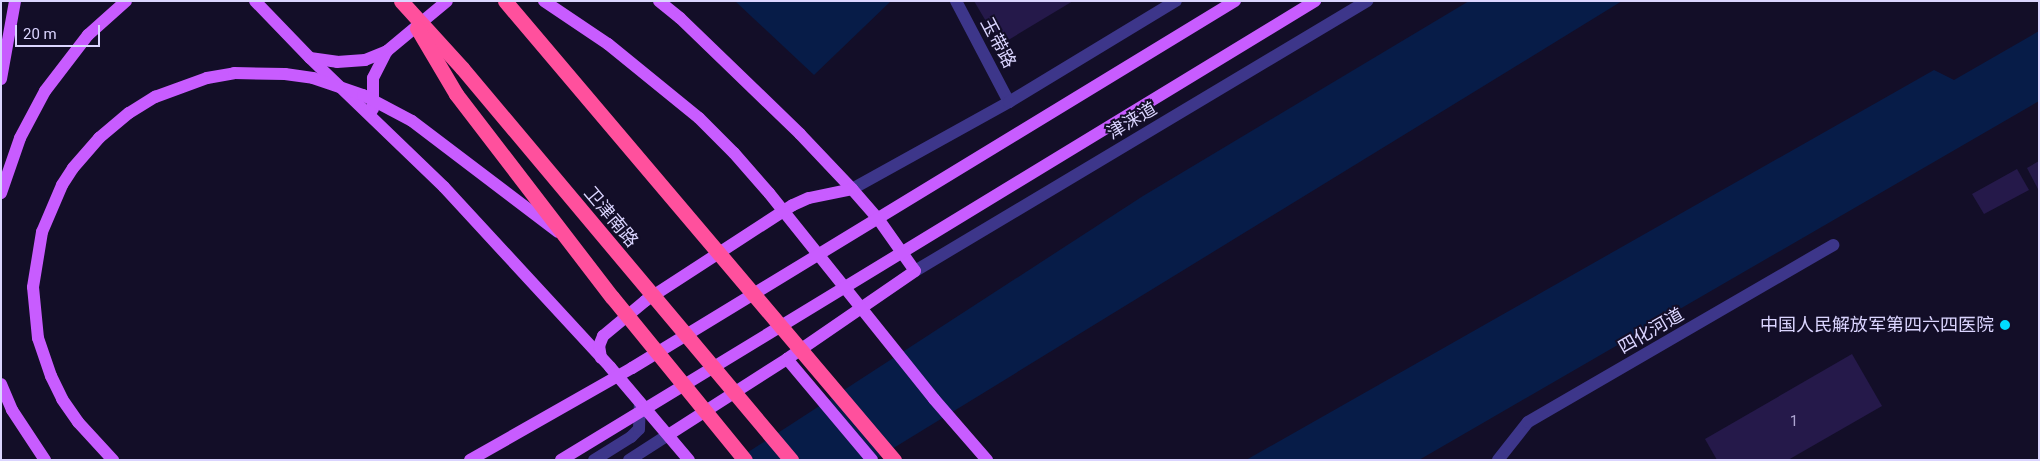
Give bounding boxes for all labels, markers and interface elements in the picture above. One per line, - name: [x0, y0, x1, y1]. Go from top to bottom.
- street label: 玉带路: [976, 14, 1020, 72]
- scale bar: [18, 15, 102, 47]
- text: 20 m: [23, 25, 57, 43]
- street label: 津涞道: [1103, 98, 1161, 144]
- street label: 卫津南路: [580, 182, 642, 252]
- street label: 四化河道: [1614, 304, 1688, 358]
- place label: 中国人民解放军第四六四医院: [1760, 314, 1994, 336]
- marker: 中国人民解放军第四六四医院: [1998, 318, 2012, 332]
- house number: 1: [1790, 413, 1798, 431]

